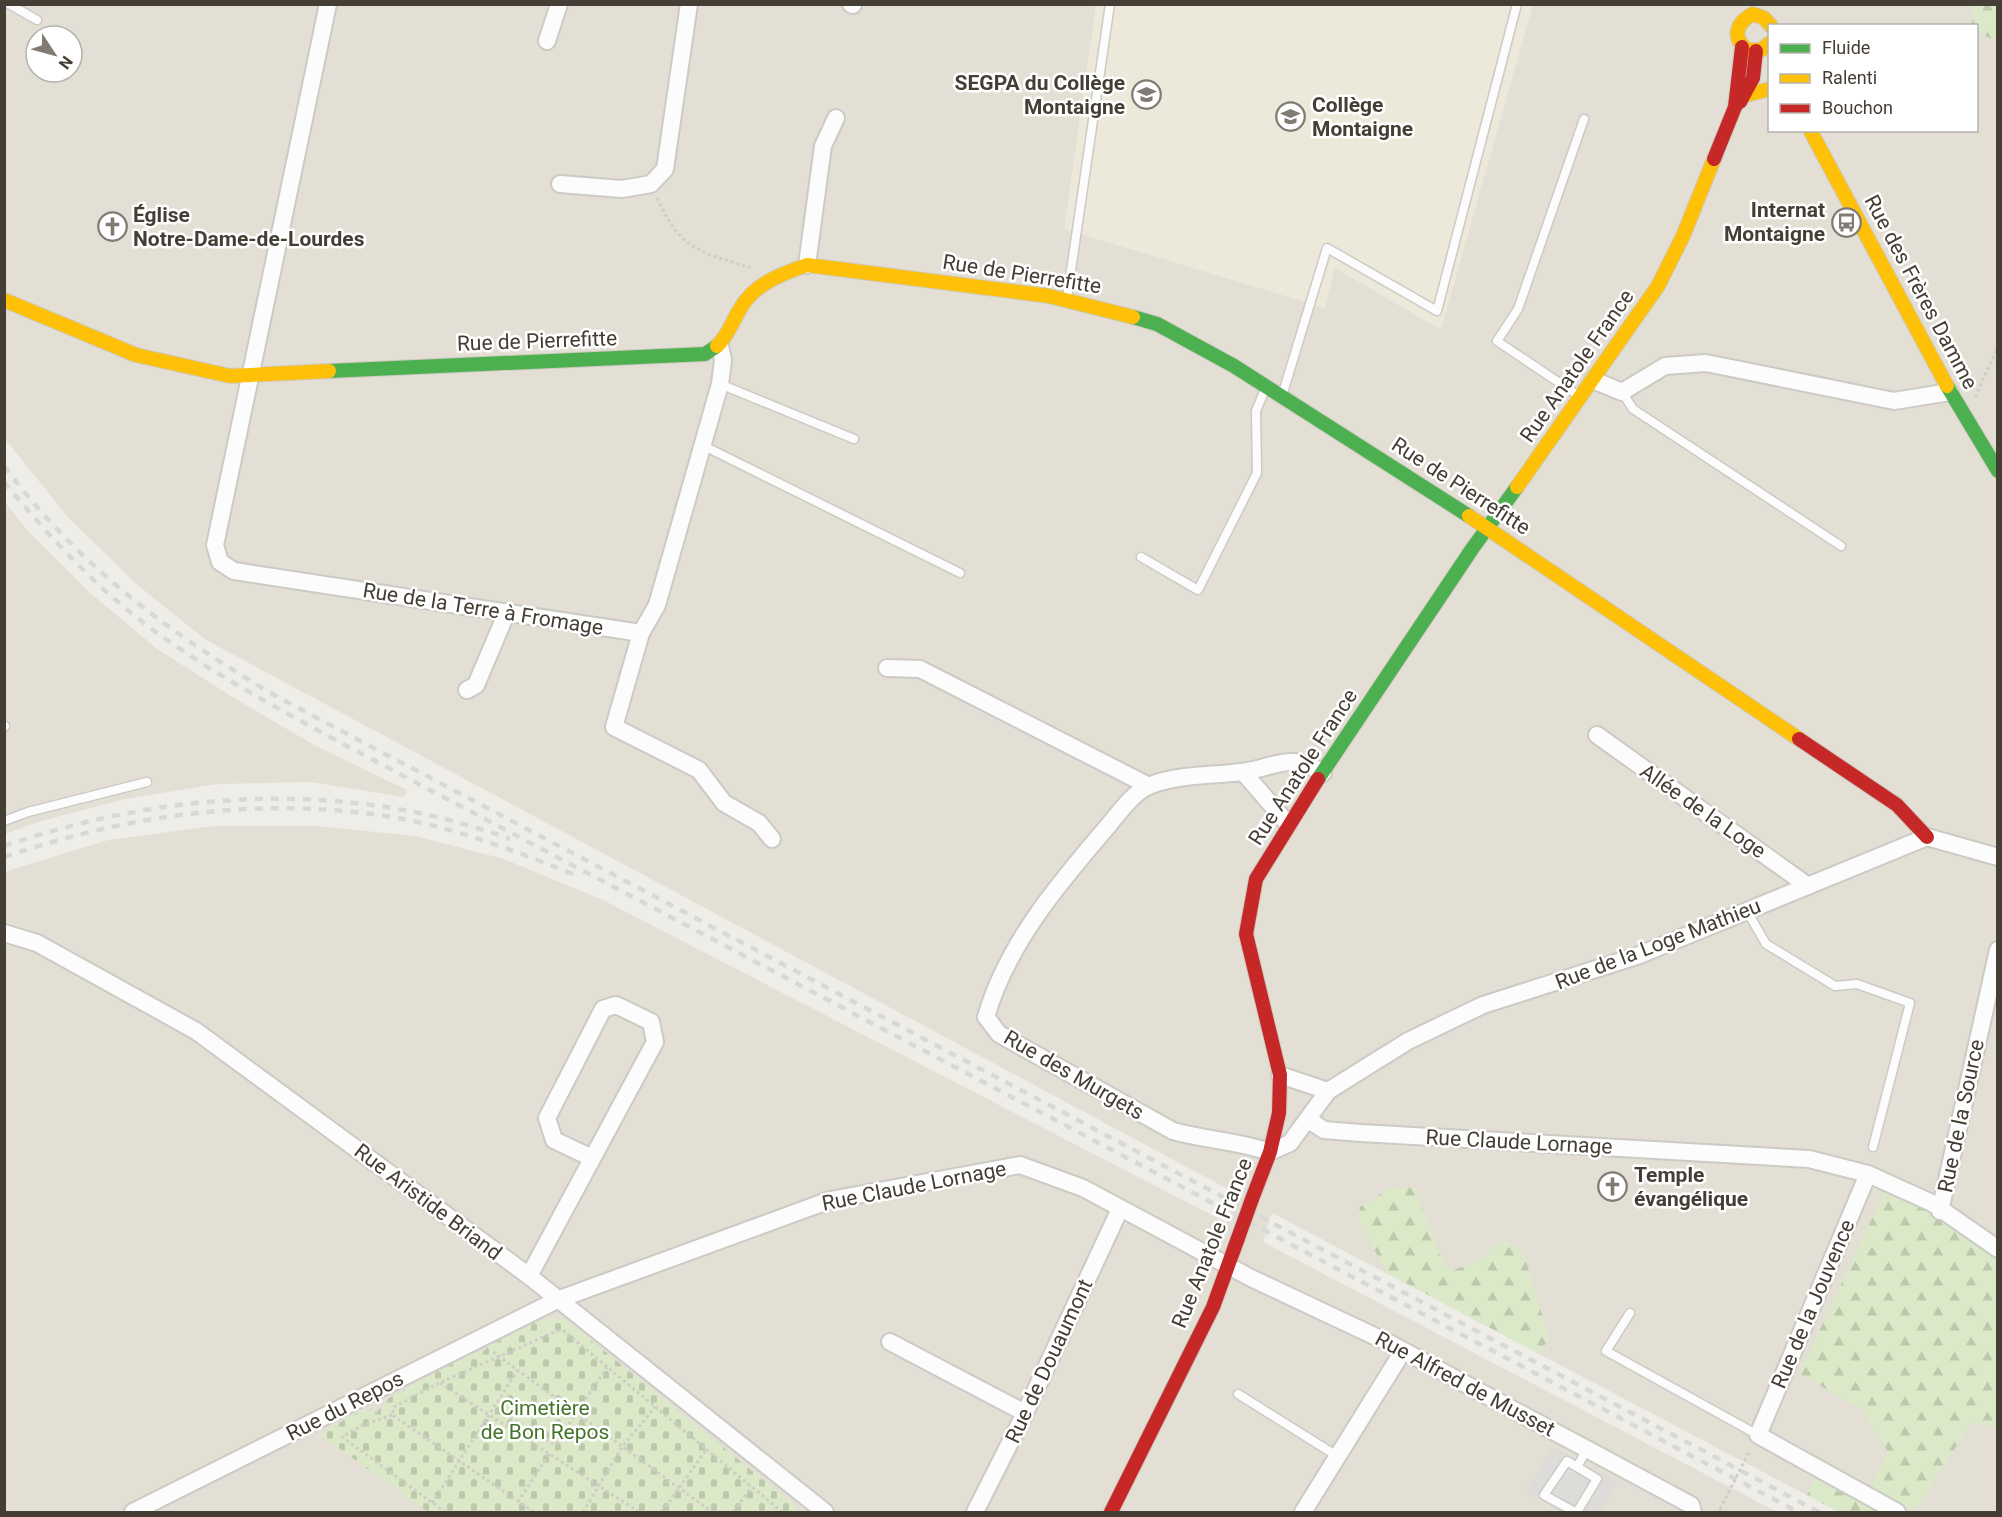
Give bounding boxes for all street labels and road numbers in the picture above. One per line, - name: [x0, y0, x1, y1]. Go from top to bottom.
- street label: Rue des Frères Damme: [1860, 191, 1982, 393]
- street label: Rue de Pierrefitte: [941, 250, 1103, 298]
- street label: Rue Anatole France: [1515, 285, 1639, 447]
- street label: Rue de Pierrefitte: [457, 326, 617, 356]
- street label: Rue de Pierrefitte: [1387, 432, 1535, 540]
- street label: Rue de la Terre à Fromage: [361, 578, 605, 640]
- street label: Rue Anatole France: [1244, 685, 1362, 849]
- street label: Allée de la Loge: [1636, 759, 1770, 863]
- street label: Rue de la Loge Mathieu: [1552, 894, 1764, 994]
- street label: Rue des Murgets: [1000, 1025, 1148, 1125]
- street label: Rue de la Source: [1933, 1037, 1989, 1195]
- street label: Rue Claude Lornage: [1425, 1125, 1613, 1159]
- street label: Rue Aristide Briand: [350, 1139, 506, 1265]
- street label: Rue Anatole France: [1167, 1155, 1257, 1331]
- street label: Rue Claude Lornage: [820, 1156, 1008, 1216]
- street label: Rue de la Jouvence: [1767, 1216, 1859, 1392]
- street label: Rue de Douaumont: [1000, 1275, 1098, 1447]
- street label: Rue Alfred de Musset: [1371, 1326, 1559, 1442]
- street label: Rue du Repos: [282, 1366, 408, 1446]

